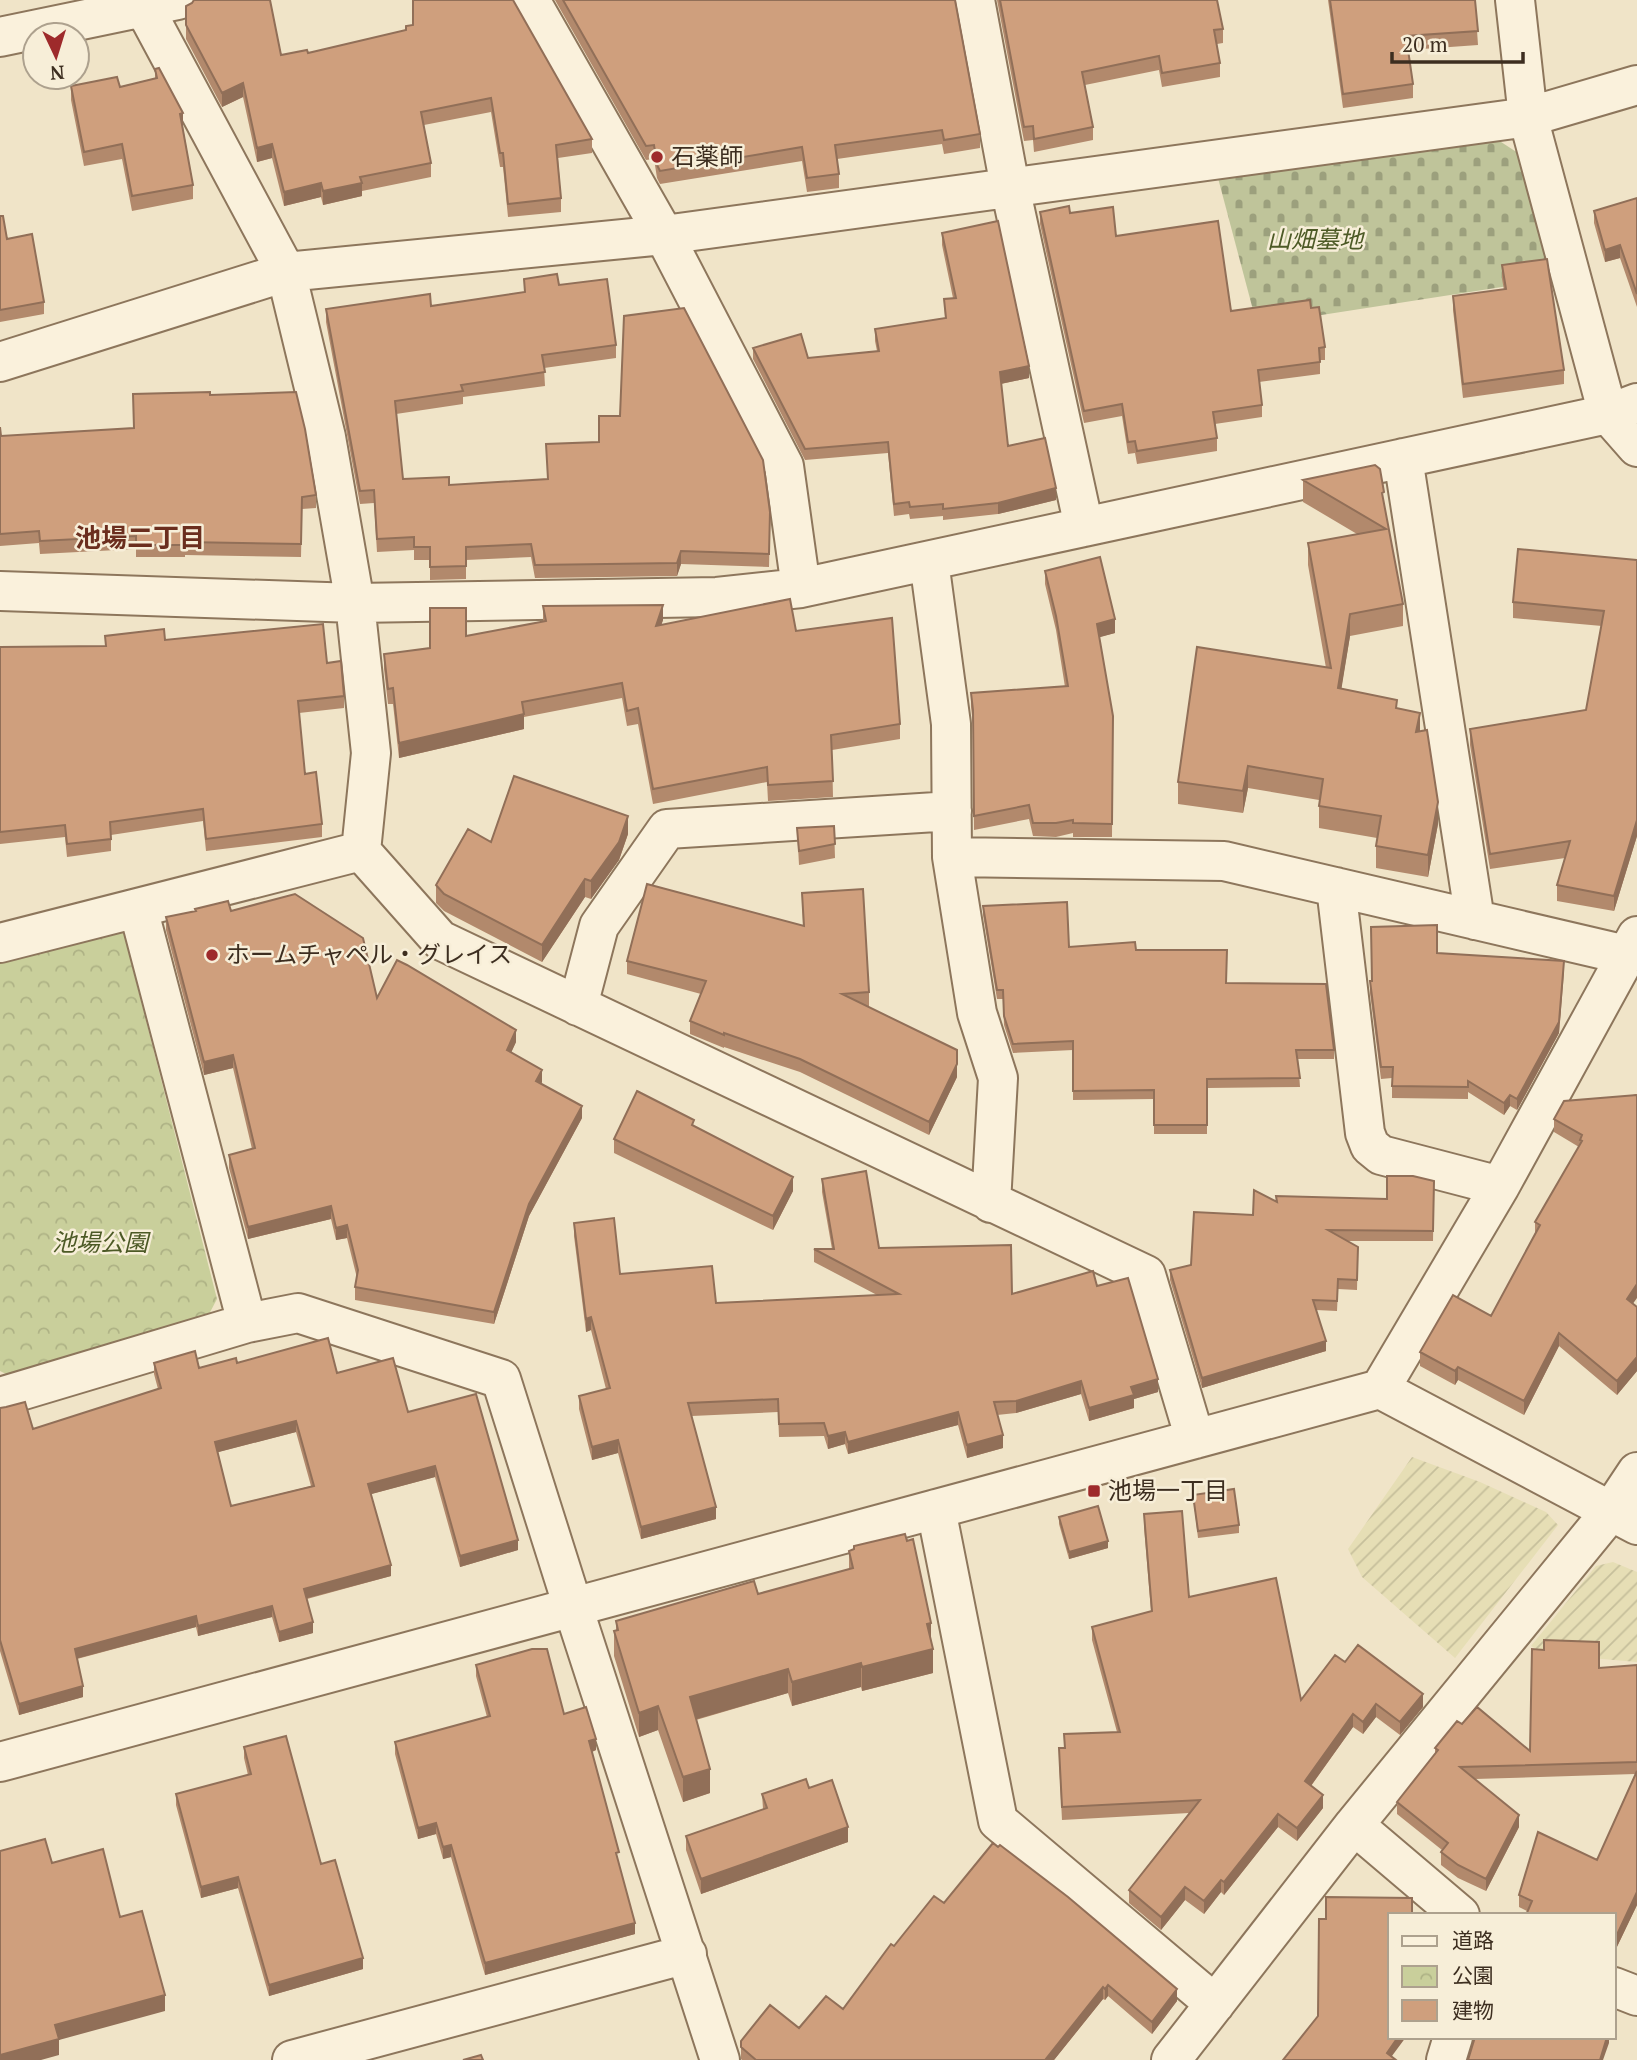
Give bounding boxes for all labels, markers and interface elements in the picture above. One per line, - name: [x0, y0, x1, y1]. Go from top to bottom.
- north arrow: [21, 21, 91, 91]
- scale bar: [1392, 21, 1523, 65]
- text: 20 m: [1402, 30, 1448, 58]
- text: N: [49, 60, 65, 86]
- place label: 石薬師: [671, 140, 743, 172]
- marker: 石薬師: [649, 149, 665, 165]
- park label: 山畑墓地: [1267, 223, 1366, 255]
- district label: 池場二丁目: [75, 520, 205, 554]
- place label: ホームチャペル・グレイス: [226, 938, 512, 970]
- marker: ホームチャペル・グレイス: [204, 947, 220, 963]
- park label: 池場公園: [52, 1226, 151, 1258]
- place label: 池場一丁目: [1108, 1474, 1228, 1506]
- marker: 池場一丁目: [1086, 1483, 1102, 1499]
- legend: [1388, 1913, 1616, 2039]
- text: 道路: [1452, 1926, 1494, 1954]
- text: 公園: [1452, 1961, 1494, 1989]
- text: 建物: [1452, 1996, 1494, 2024]

